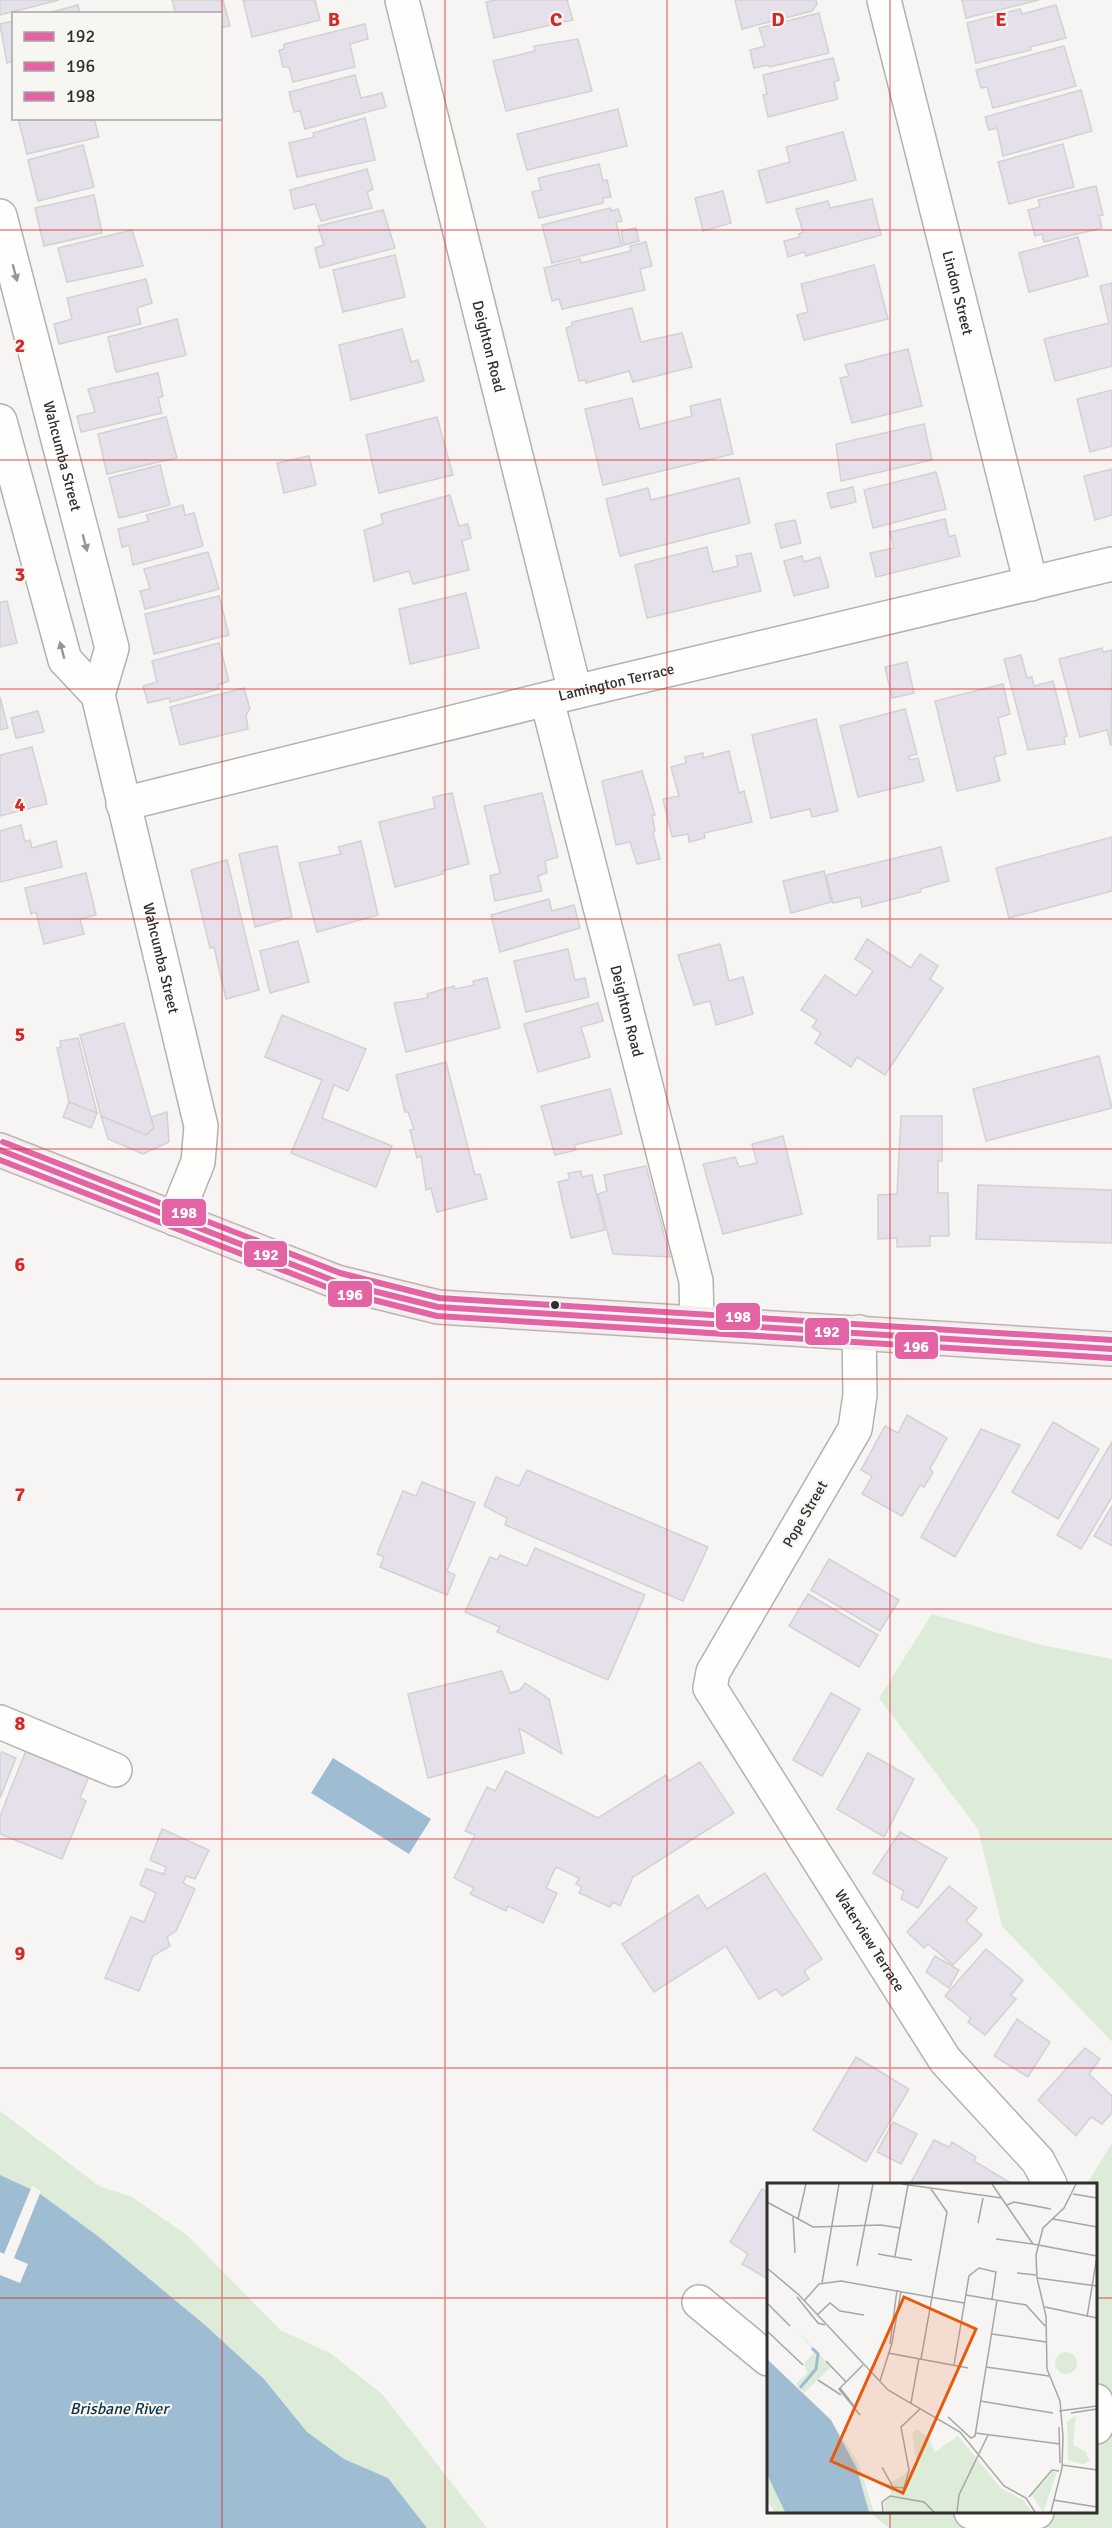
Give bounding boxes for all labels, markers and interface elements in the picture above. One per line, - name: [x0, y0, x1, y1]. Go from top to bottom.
- text: B: [328, 7, 340, 32]
- text: C: [550, 7, 562, 32]
- text: D: [771, 7, 785, 32]
- text: E: [995, 7, 1007, 32]
- legend: [12, 12, 222, 120]
- text: 192: [66, 25, 95, 47]
- text: 196: [66, 55, 95, 77]
- text: 198: [66, 85, 95, 107]
- street label: Lindon Street: [938, 249, 977, 337]
- one-way arrow: [10, 264, 20, 282]
- street label: Deighton Road: [468, 299, 509, 394]
- text: 2: [15, 333, 25, 358]
- street label: Wahcumba Street: [39, 399, 85, 513]
- one-way arrow: [80, 534, 90, 552]
- text: 3: [15, 562, 25, 587]
- one-way arrow: [57, 641, 66, 659]
- street label: Lamington Terrace: [556, 660, 676, 705]
- text: 4: [15, 792, 26, 817]
- street label: Wahcumba Street: [139, 901, 183, 1015]
- street label: Deighton Road: [606, 963, 647, 1059]
- text: 5: [15, 1022, 25, 1047]
- line badge: 198: [161, 1198, 207, 1227]
- text: 198: [171, 1203, 197, 1223]
- line badge: 192: [243, 1240, 288, 1268]
- text: 192: [253, 1245, 279, 1265]
- text: 6: [15, 1252, 26, 1277]
- line badge: 196: [327, 1280, 373, 1308]
- text: 196: [337, 1285, 363, 1305]
- unlabelled marker: [549, 1299, 561, 1311]
- line badge: 198: [715, 1302, 761, 1331]
- text: 198: [725, 1307, 751, 1327]
- line badge: 192: [804, 1317, 850, 1346]
- text: 192: [814, 1322, 840, 1342]
- line badge: 196: [894, 1331, 939, 1360]
- text: 196: [903, 1337, 929, 1357]
- street label: Pope Street: [779, 1478, 831, 1550]
- text: 7: [15, 1482, 26, 1507]
- text: 8: [15, 1711, 26, 1736]
- street label: Waterview Terrace: [831, 1886, 909, 1995]
- text: 9: [15, 1941, 26, 1966]
- inset map: [767, 2183, 1097, 2513]
- water label: Brisbane River: [70, 2399, 170, 2419]

